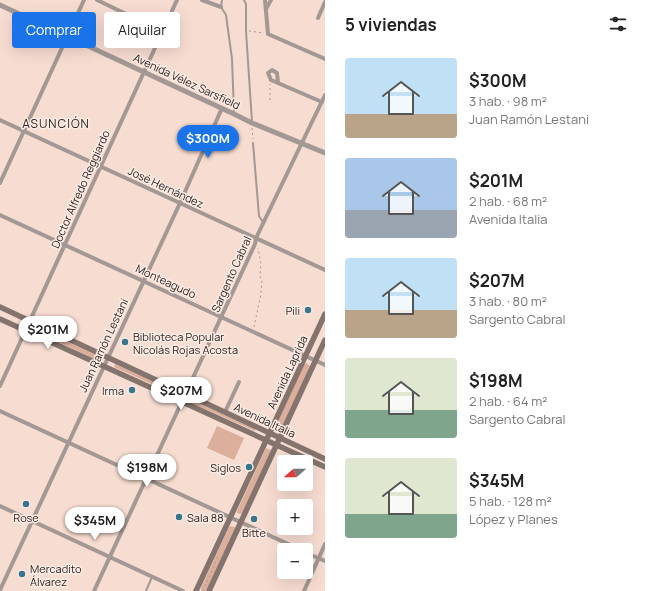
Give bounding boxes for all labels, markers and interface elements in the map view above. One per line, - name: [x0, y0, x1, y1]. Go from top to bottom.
- chip: Comprar: [12, 12, 96, 48]
- chip: Alquilar: [104, 12, 180, 48]
- text: 5 viviendas: [345, 13, 437, 36]
- icon: filters: [607, 13, 629, 35]
- street label: Avenida Vélez Sarsfield: [131, 50, 243, 112]
- text: $300M: [469, 69, 526, 92]
- icon: home: [377, 74, 425, 122]
- text: 3 hab. · 98 m²: [469, 92, 547, 110]
- text: Juan Ramón Lestani: [469, 110, 589, 128]
- district label: ASUNCIÓN: [22, 115, 90, 132]
- pin: $300M: [180, 125, 236, 159]
- street label: Doctor Alfredo Reggiardo: [47, 127, 113, 250]
- text: $300M: [186, 129, 230, 147]
- street label: José Hernández: [126, 163, 206, 211]
- text: $201M: [469, 169, 523, 192]
- icon: home: [377, 174, 425, 222]
- text: 2 hab. · 68 m²: [469, 192, 547, 210]
- text: Avenida Italia: [469, 210, 548, 228]
- street label: Sargento Cabral: [208, 234, 254, 314]
- street label: Monteagudo: [133, 260, 199, 302]
- text: $207M: [469, 269, 525, 292]
- icon: home: [377, 274, 425, 322]
- text: 3 hab. · 80 m²: [469, 292, 547, 310]
- street label: Juan Ramón Lestani: [75, 296, 131, 394]
- place label: Pili: [286, 303, 300, 318]
- marker: Pili: [303, 305, 313, 315]
- text: Sargento Cabral: [469, 310, 566, 328]
- pin: $201M: [20, 316, 76, 350]
- text: $201M: [27, 320, 69, 338]
- place label: Biblioteca Popular Nicolás Rojas Acosta: [133, 329, 238, 357]
- street label: Avenida Laprida: [263, 333, 311, 411]
- marker: Biblioteca Popular Nicolás Rojas Acosta: [120, 337, 130, 347]
- text: $198M: [469, 369, 523, 392]
- icon: home: [377, 374, 425, 422]
- pin: $207M: [153, 377, 209, 411]
- text: $207M: [160, 381, 202, 399]
- place label: Irma: [102, 383, 124, 398]
- marker: Irma: [127, 385, 137, 395]
- text: 2 hab. · 64 m²: [469, 392, 547, 410]
- street label: Avenida Italia: [232, 399, 298, 441]
- text: Sargento Cabral: [469, 410, 566, 428]
- pin: $198M: [119, 454, 175, 488]
- north arrow: [277, 455, 313, 491]
- map controls: [277, 455, 313, 579]
- text: $198M: [126, 458, 168, 476]
- place label: Siglos: [210, 460, 241, 475]
- marker: Siglos: [244, 462, 254, 472]
- text: $345M: [469, 469, 524, 492]
- icon: home: [377, 474, 425, 522]
- text: 5 hab. · 128 m²: [469, 492, 552, 510]
- marker: Rose: [21, 499, 31, 509]
- button: +: [277, 499, 313, 535]
- pin: $345M: [67, 507, 123, 541]
- place label: Rose: [13, 510, 39, 525]
- place label: Sala 88: [187, 510, 224, 525]
- text: López y Planes: [469, 510, 558, 528]
- text: $345M: [74, 511, 116, 529]
- marker: Sala 88: [174, 512, 184, 522]
- marker: Bitte: [249, 514, 259, 524]
- place label: Bitte: [242, 525, 267, 540]
- button: −: [277, 543, 313, 579]
- place label: Mercadito Álvarez: [30, 561, 82, 589]
- marker: Mercadito Álvarez: [17, 569, 27, 579]

